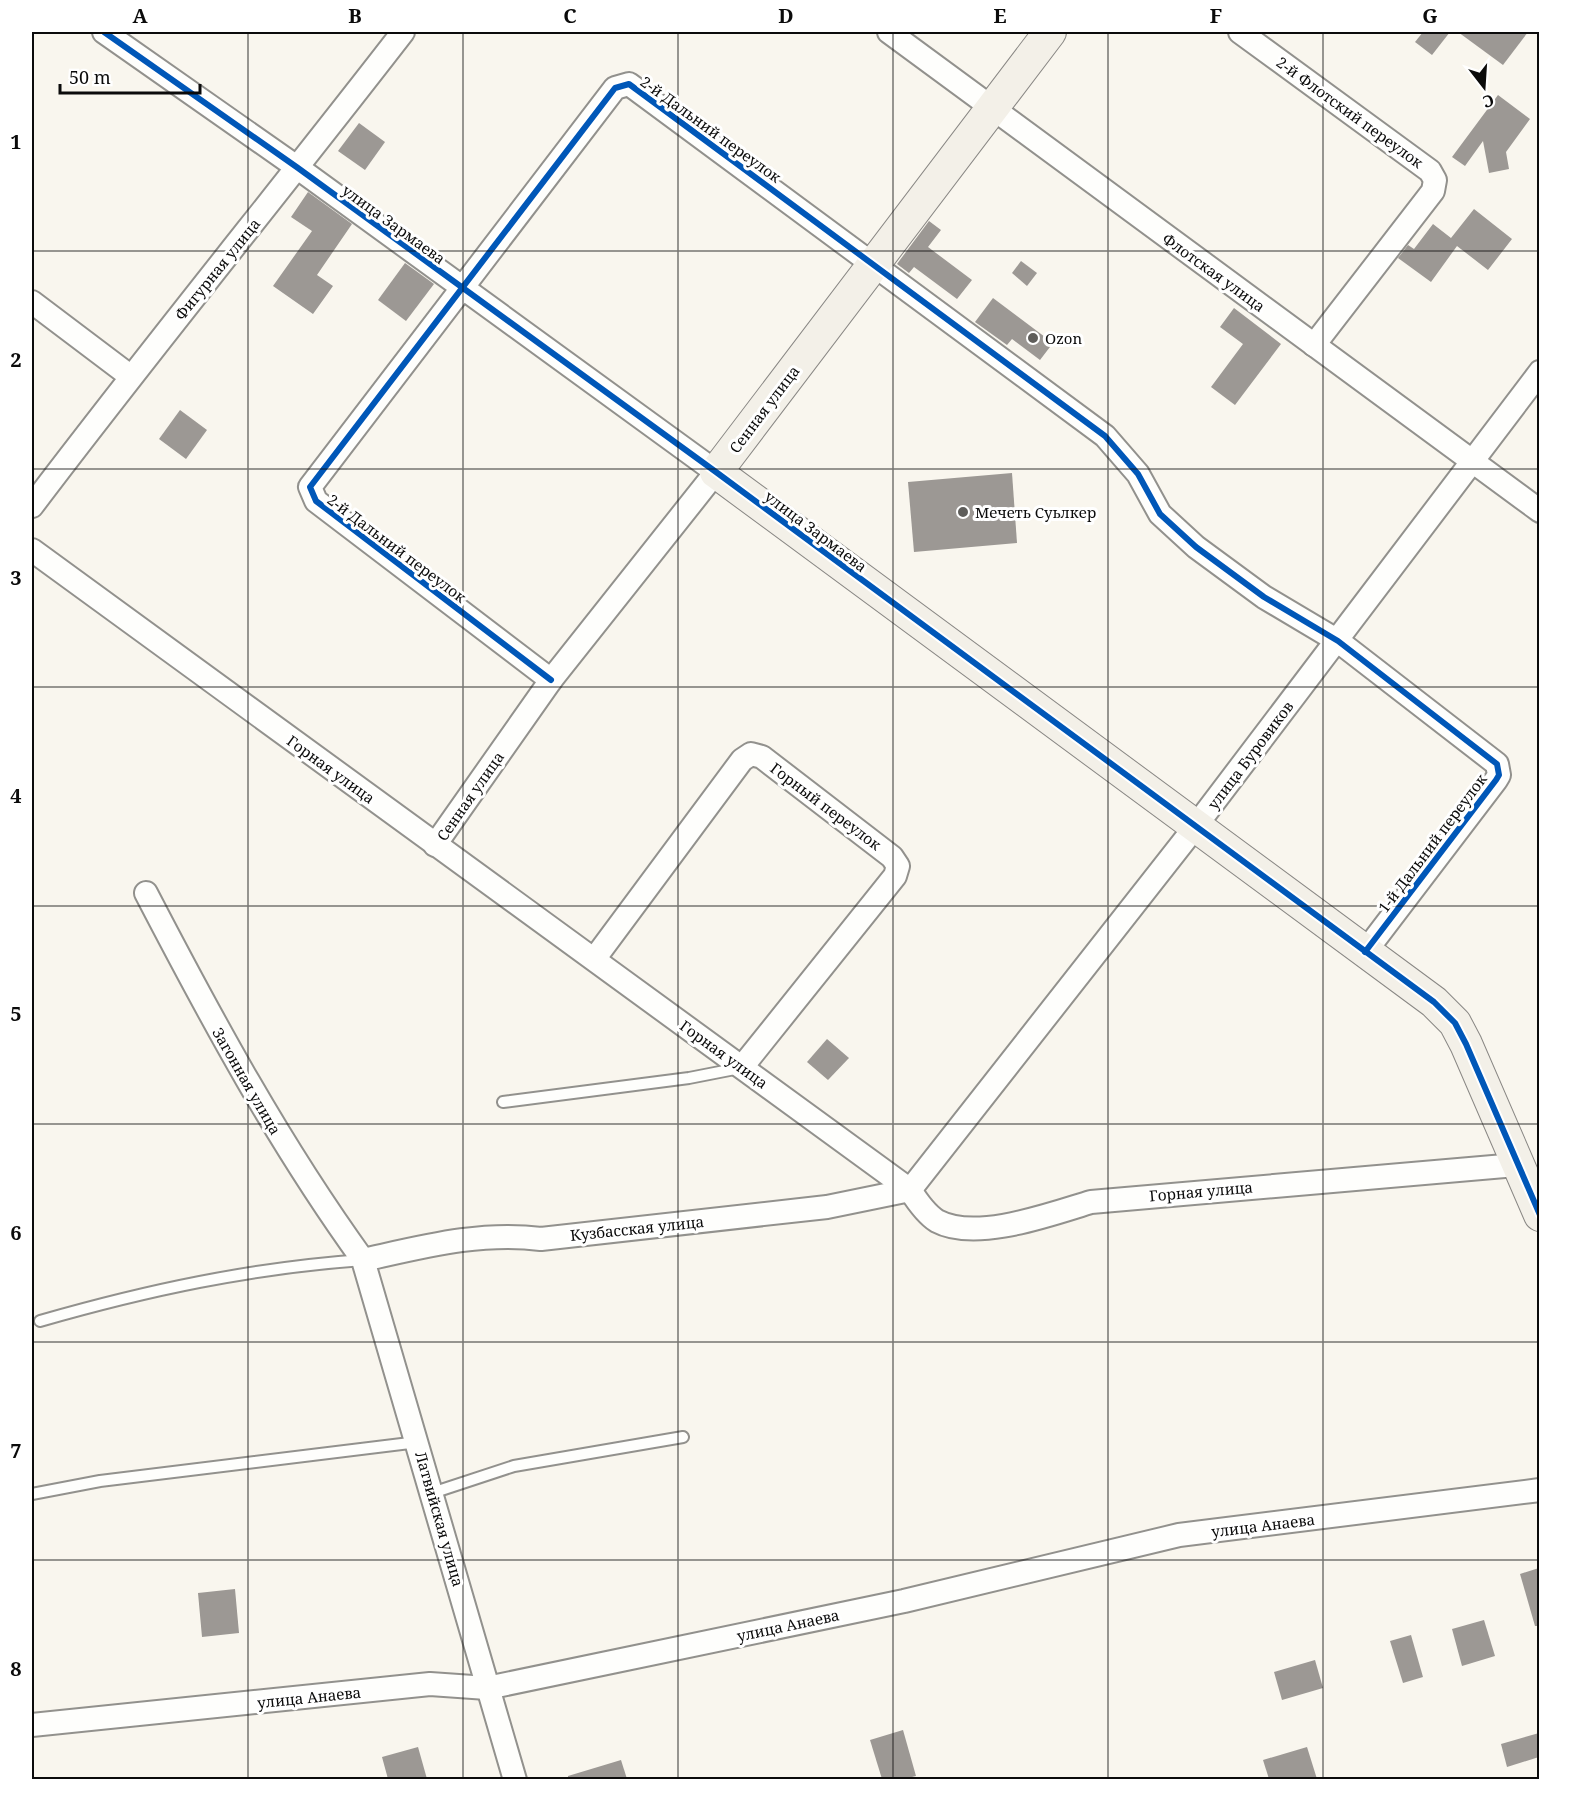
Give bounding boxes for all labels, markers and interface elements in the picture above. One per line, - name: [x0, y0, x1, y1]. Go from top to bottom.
- text: A: [132, 2, 148, 29]
- text: B: [348, 2, 362, 29]
- text: C: [563, 2, 577, 29]
- text: D: [778, 2, 794, 29]
- text: E: [993, 2, 1007, 29]
- text: F: [1210, 2, 1222, 29]
- text: G: [1422, 2, 1438, 29]
- street label: 2-й Флотский переулок: [1273, 52, 1428, 172]
- scale bar: [60, 57, 200, 95]
- north arrow: [1454, 57, 1514, 117]
- text: 50 m: [69, 65, 111, 89]
- street label: 2-й Дальний переулок: [637, 71, 785, 187]
- text: С: [1480, 89, 1497, 113]
- text: 1: [10, 128, 22, 155]
- street label: улица Зармаева: [338, 180, 450, 268]
- street label: Фигурная улица: [170, 214, 264, 324]
- street label: Флотская улица: [1159, 228, 1269, 316]
- place label: Ozon: [1045, 328, 1082, 348]
- marker: Ozon: [1026, 331, 1040, 345]
- text: 2: [10, 346, 22, 373]
- street label: Сенная улица: [725, 361, 803, 457]
- street label: улица Зармаева: [761, 486, 871, 576]
- street label: 2-й Дальний переулок: [324, 489, 471, 607]
- place label: Мечеть Суьлкер: [975, 502, 1096, 522]
- marker: Мечеть Суьлкер: [956, 505, 970, 519]
- text: 3: [10, 564, 22, 591]
- street label: улица Буровиков: [1203, 697, 1297, 813]
- street label: Горная улица: [283, 730, 379, 808]
- street label: Сенная улица: [432, 747, 508, 845]
- street label: Горный переулок: [767, 758, 886, 854]
- street label: 1-й Дальний переулок: [1373, 769, 1491, 916]
- text: 4: [10, 782, 22, 809]
- text: 5: [10, 1000, 22, 1027]
- street label: Горная улица: [676, 1015, 772, 1093]
- street label: Загонная улица: [208, 1024, 286, 1138]
- street label: Горная улица: [1148, 1177, 1254, 1205]
- street label: Кузбасская улица: [569, 1211, 705, 1245]
- text: 6: [10, 1219, 22, 1246]
- text: 7: [10, 1437, 22, 1464]
- street label: Латвийская улица: [411, 1449, 469, 1589]
- street label: улица Анаева: [1210, 1509, 1316, 1541]
- street label: улица Анаева: [735, 1604, 841, 1646]
- text: 8: [10, 1655, 22, 1682]
- street label: улица Анаева: [256, 1682, 362, 1712]

